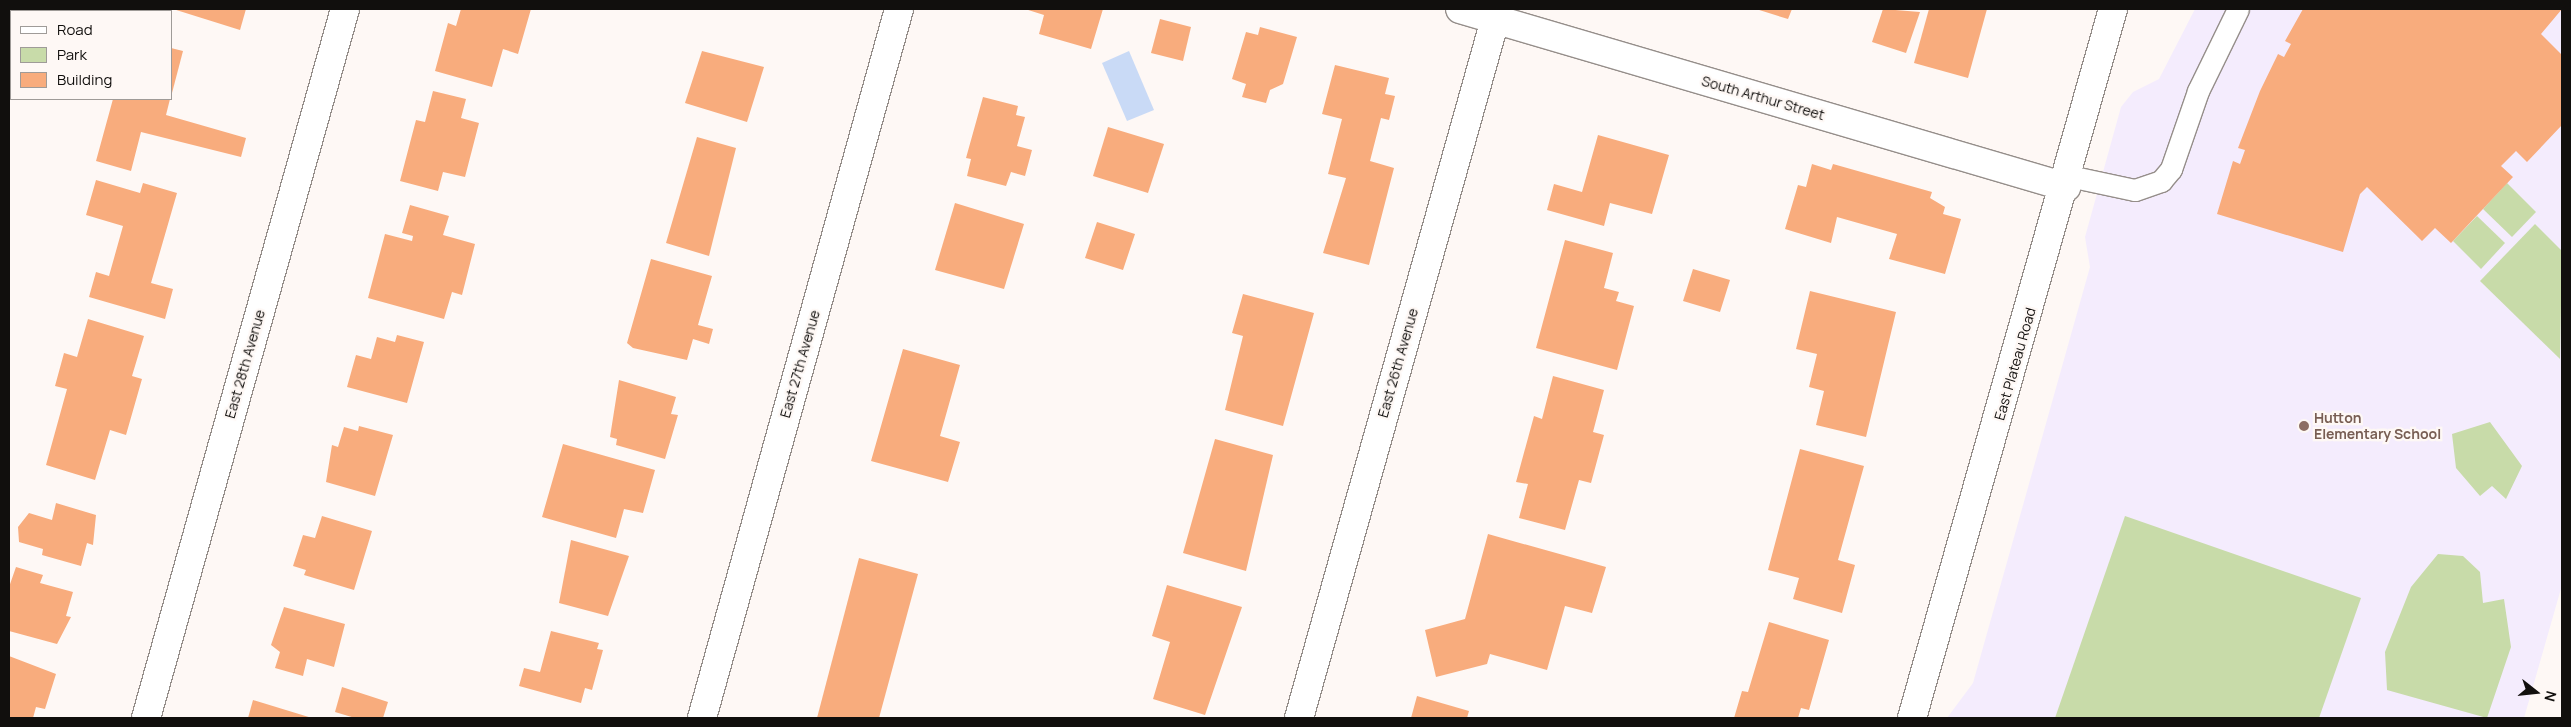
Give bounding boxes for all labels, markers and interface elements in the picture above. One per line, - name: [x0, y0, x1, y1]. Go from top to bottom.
- legend: [10, 10, 172, 100]
- text: Road: [57, 19, 93, 40]
- text: Park: [57, 44, 87, 65]
- text: Building: [57, 69, 112, 90]
- street label: South Arthur Street: [1700, 72, 1826, 124]
- street label: East 26th Avenue: [1374, 306, 1422, 420]
- street label: East Plateau Road: [1991, 306, 2039, 422]
- street label: East 28th Avenue: [221, 308, 269, 420]
- street label: East 27th Avenue: [777, 308, 823, 420]
- place label: Hutton Elementary School: [2314, 410, 2441, 442]
- marker: Hutton Elementary School: [2298, 420, 2310, 432]
- north arrow: [2511, 667, 2561, 717]
- text: N: [2540, 689, 2561, 704]

